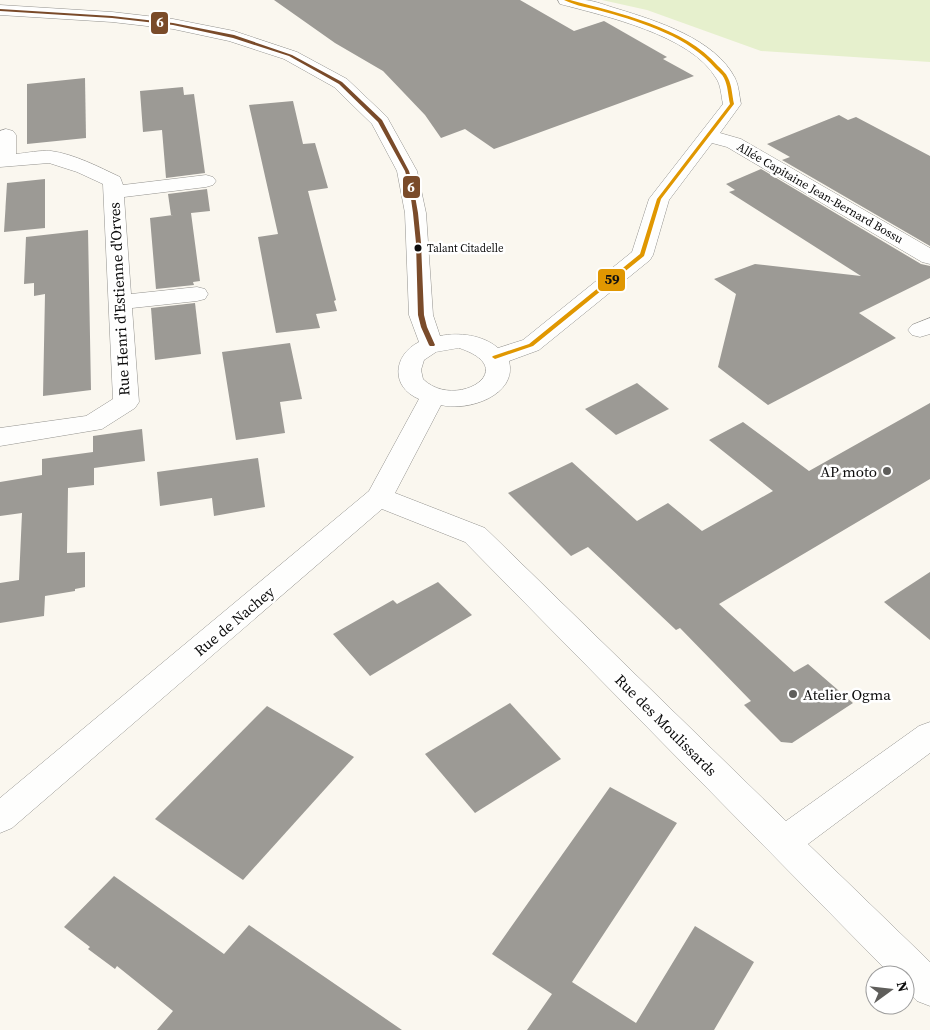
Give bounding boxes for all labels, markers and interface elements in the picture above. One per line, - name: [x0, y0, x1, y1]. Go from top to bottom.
- line badge: 6: [150, 11, 169, 35]
- text: 6: [156, 12, 164, 32]
- street label: Allée Capitaine Jean-Bernard Bossu: [734, 139, 906, 247]
- line badge: 6: [402, 175, 421, 199]
- text: 6: [407, 177, 415, 197]
- street label: Rue Henri d'Estienne d'Orves: [103, 202, 135, 396]
- place label: Talant Citadelle: [427, 241, 504, 256]
- marker: Talant Citadelle: [413, 243, 423, 253]
- line badge: 59: [597, 268, 626, 292]
- text: 59: [604, 269, 620, 289]
- place label: AP moto: [820, 461, 877, 482]
- marker: AP moto: [881, 465, 893, 477]
- street label: Rue de Nachey: [189, 581, 279, 661]
- street label: Rue des Moulissards: [610, 669, 722, 781]
- place label: Atelier Ogma: [803, 684, 891, 705]
- marker: Atelier Ogma: [787, 688, 799, 700]
- north arrow: [865, 965, 915, 1015]
- text: N: [892, 979, 914, 994]

